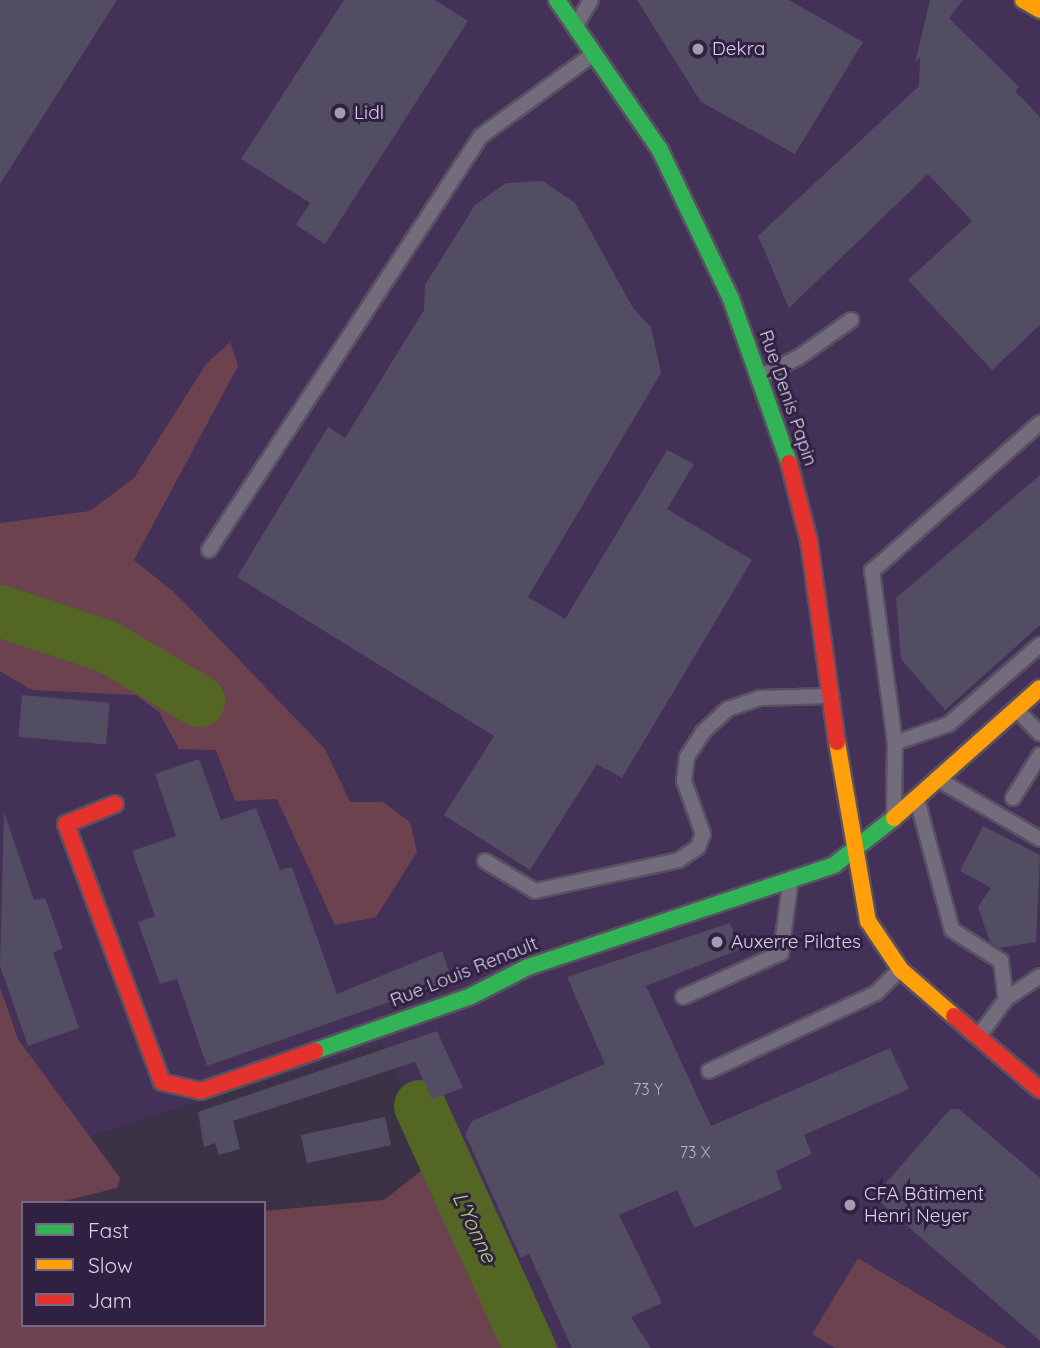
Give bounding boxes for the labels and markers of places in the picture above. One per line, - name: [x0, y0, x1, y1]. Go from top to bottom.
- place label: Dekra: [712, 38, 765, 60]
- marker: Dekra: [690, 41, 706, 57]
- place label: Lidl: [354, 102, 384, 124]
- marker: Lidl: [332, 105, 348, 121]
- place label: Auxerre Pilates: [731, 931, 861, 953]
- marker: Auxerre Pilates: [709, 934, 725, 950]
- place label: CFA Bâtiment Henri Neyer: [864, 1183, 984, 1227]
- marker: CFA Bâtiment Henri Neyer: [842, 1197, 858, 1213]

